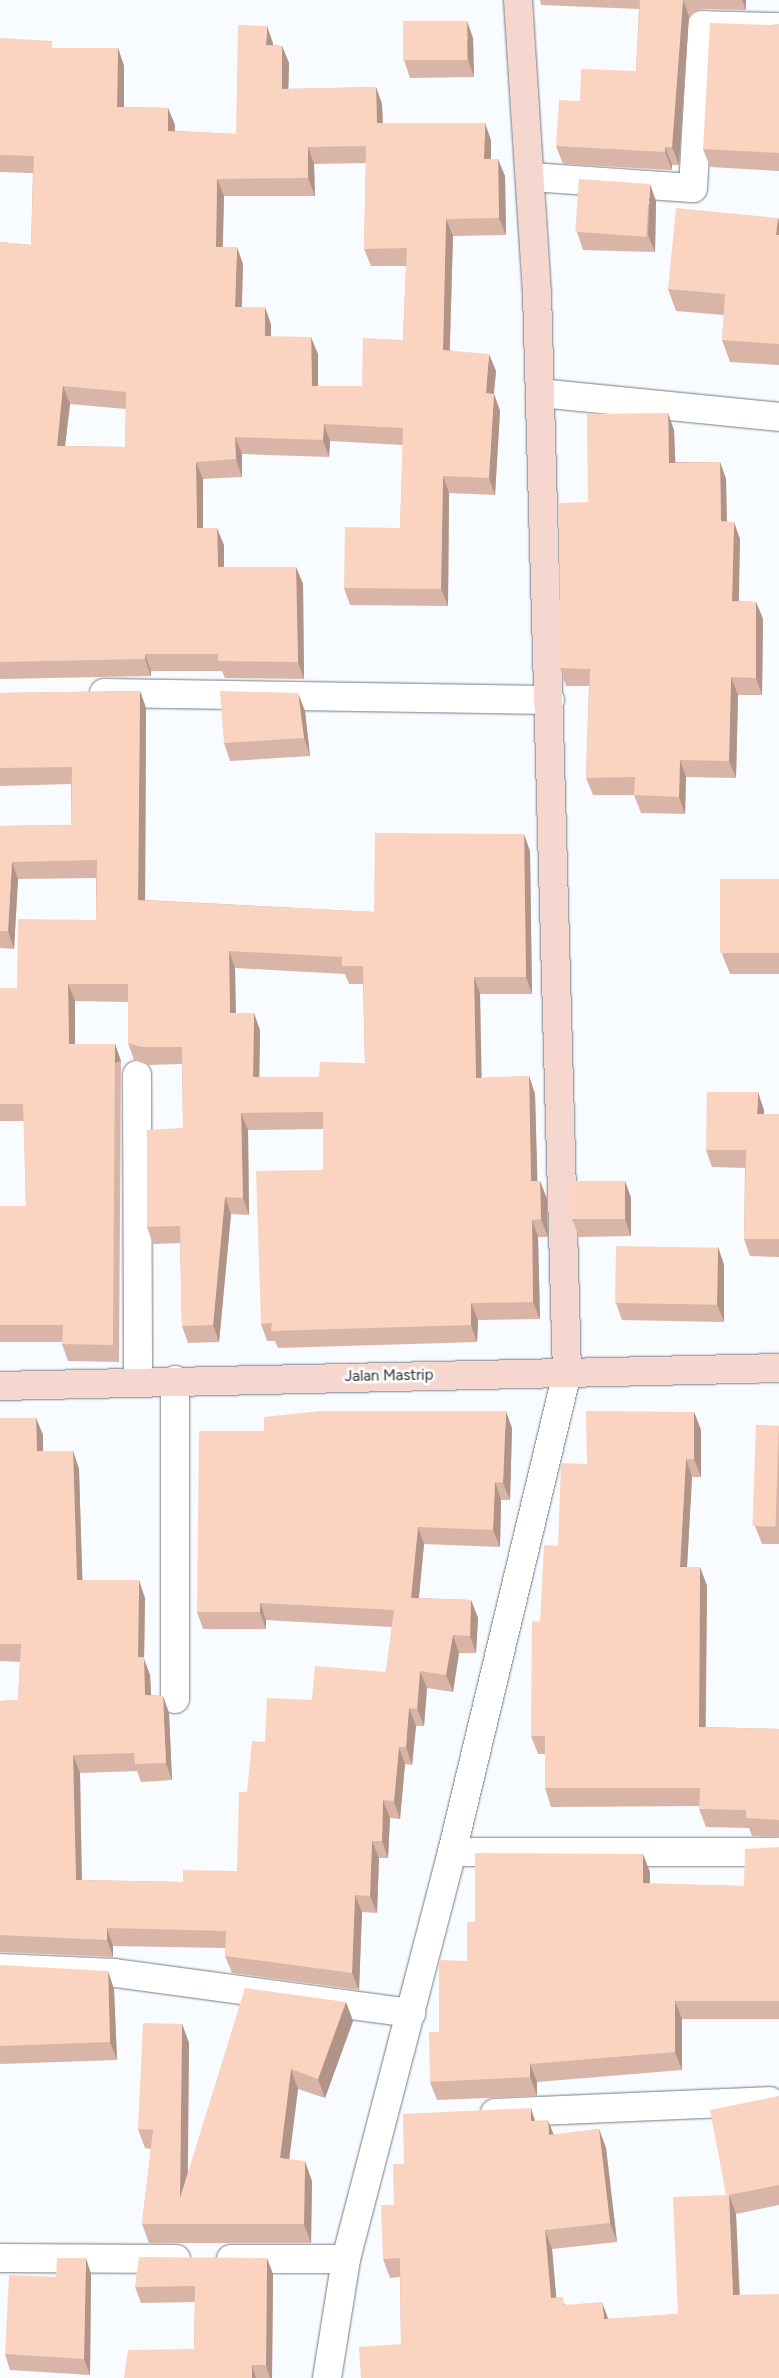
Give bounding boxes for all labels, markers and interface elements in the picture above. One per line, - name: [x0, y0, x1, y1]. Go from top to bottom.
- street label: Jalan Mastrip: [344, 1366, 434, 1386]

